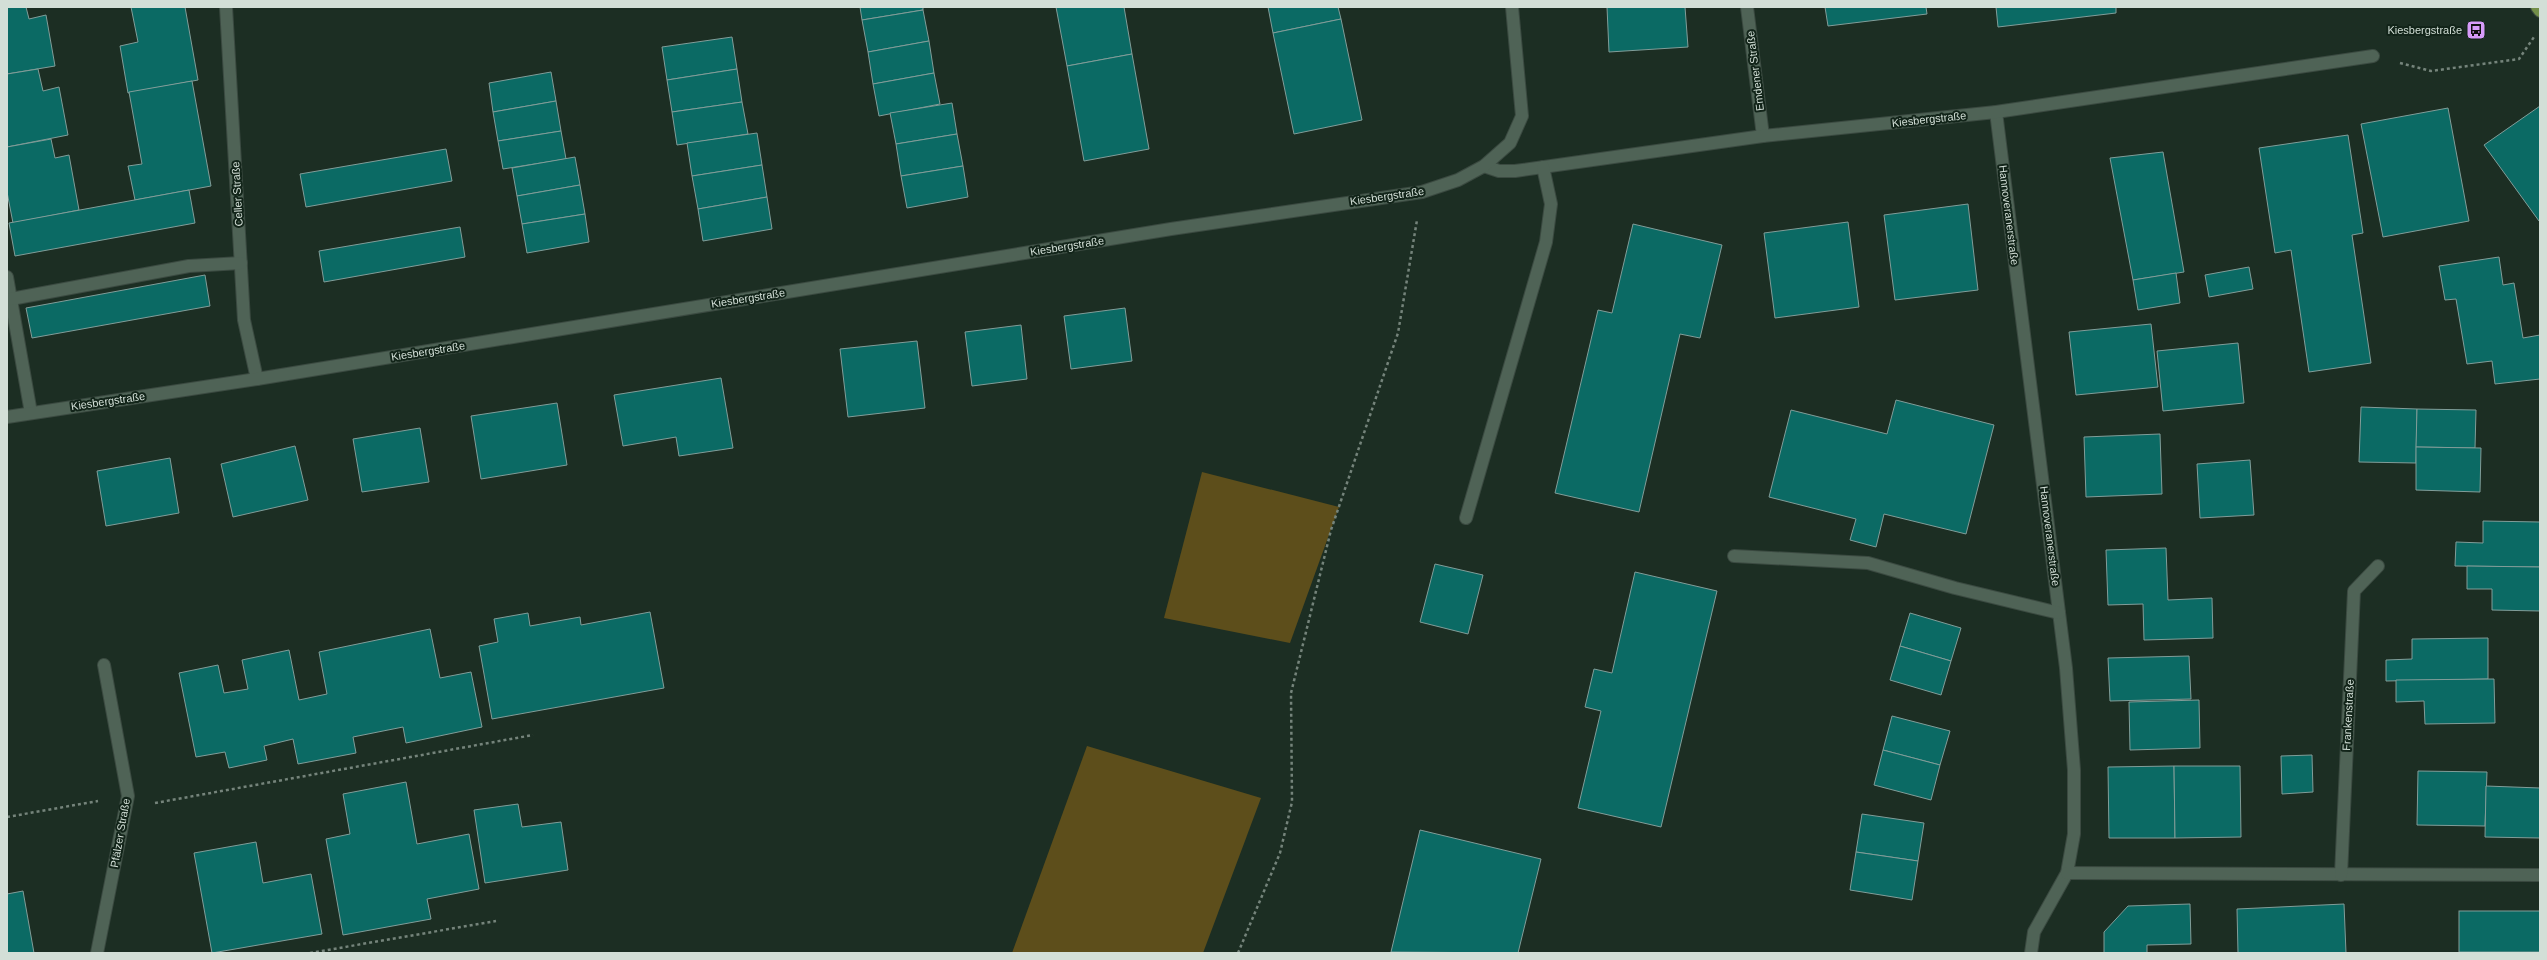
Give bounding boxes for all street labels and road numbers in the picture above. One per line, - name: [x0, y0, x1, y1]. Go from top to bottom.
- street label: Emdener Straße: [1744, 30, 1766, 112]
- street label: Kiesbergstraße: [1891, 109, 1967, 129]
- street label: Celler Straße: [229, 161, 245, 227]
- street label: Hannoveranerstraße: [1997, 164, 2021, 266]
- street label: Kiesbergstraße: [1349, 185, 1425, 207]
- street label: Kiesbergstraße: [1029, 234, 1105, 258]
- street label: Kiesbergstraße: [710, 286, 786, 310]
- street label: Kiesbergstraße: [390, 339, 466, 363]
- street label: Kiesbergstraße: [70, 390, 146, 412]
- street label: Hannoveranerstraße: [2038, 485, 2062, 587]
- street label: Frankenstraße: [2340, 679, 2356, 751]
- street label: Pfälzer Straße: [108, 797, 132, 869]

